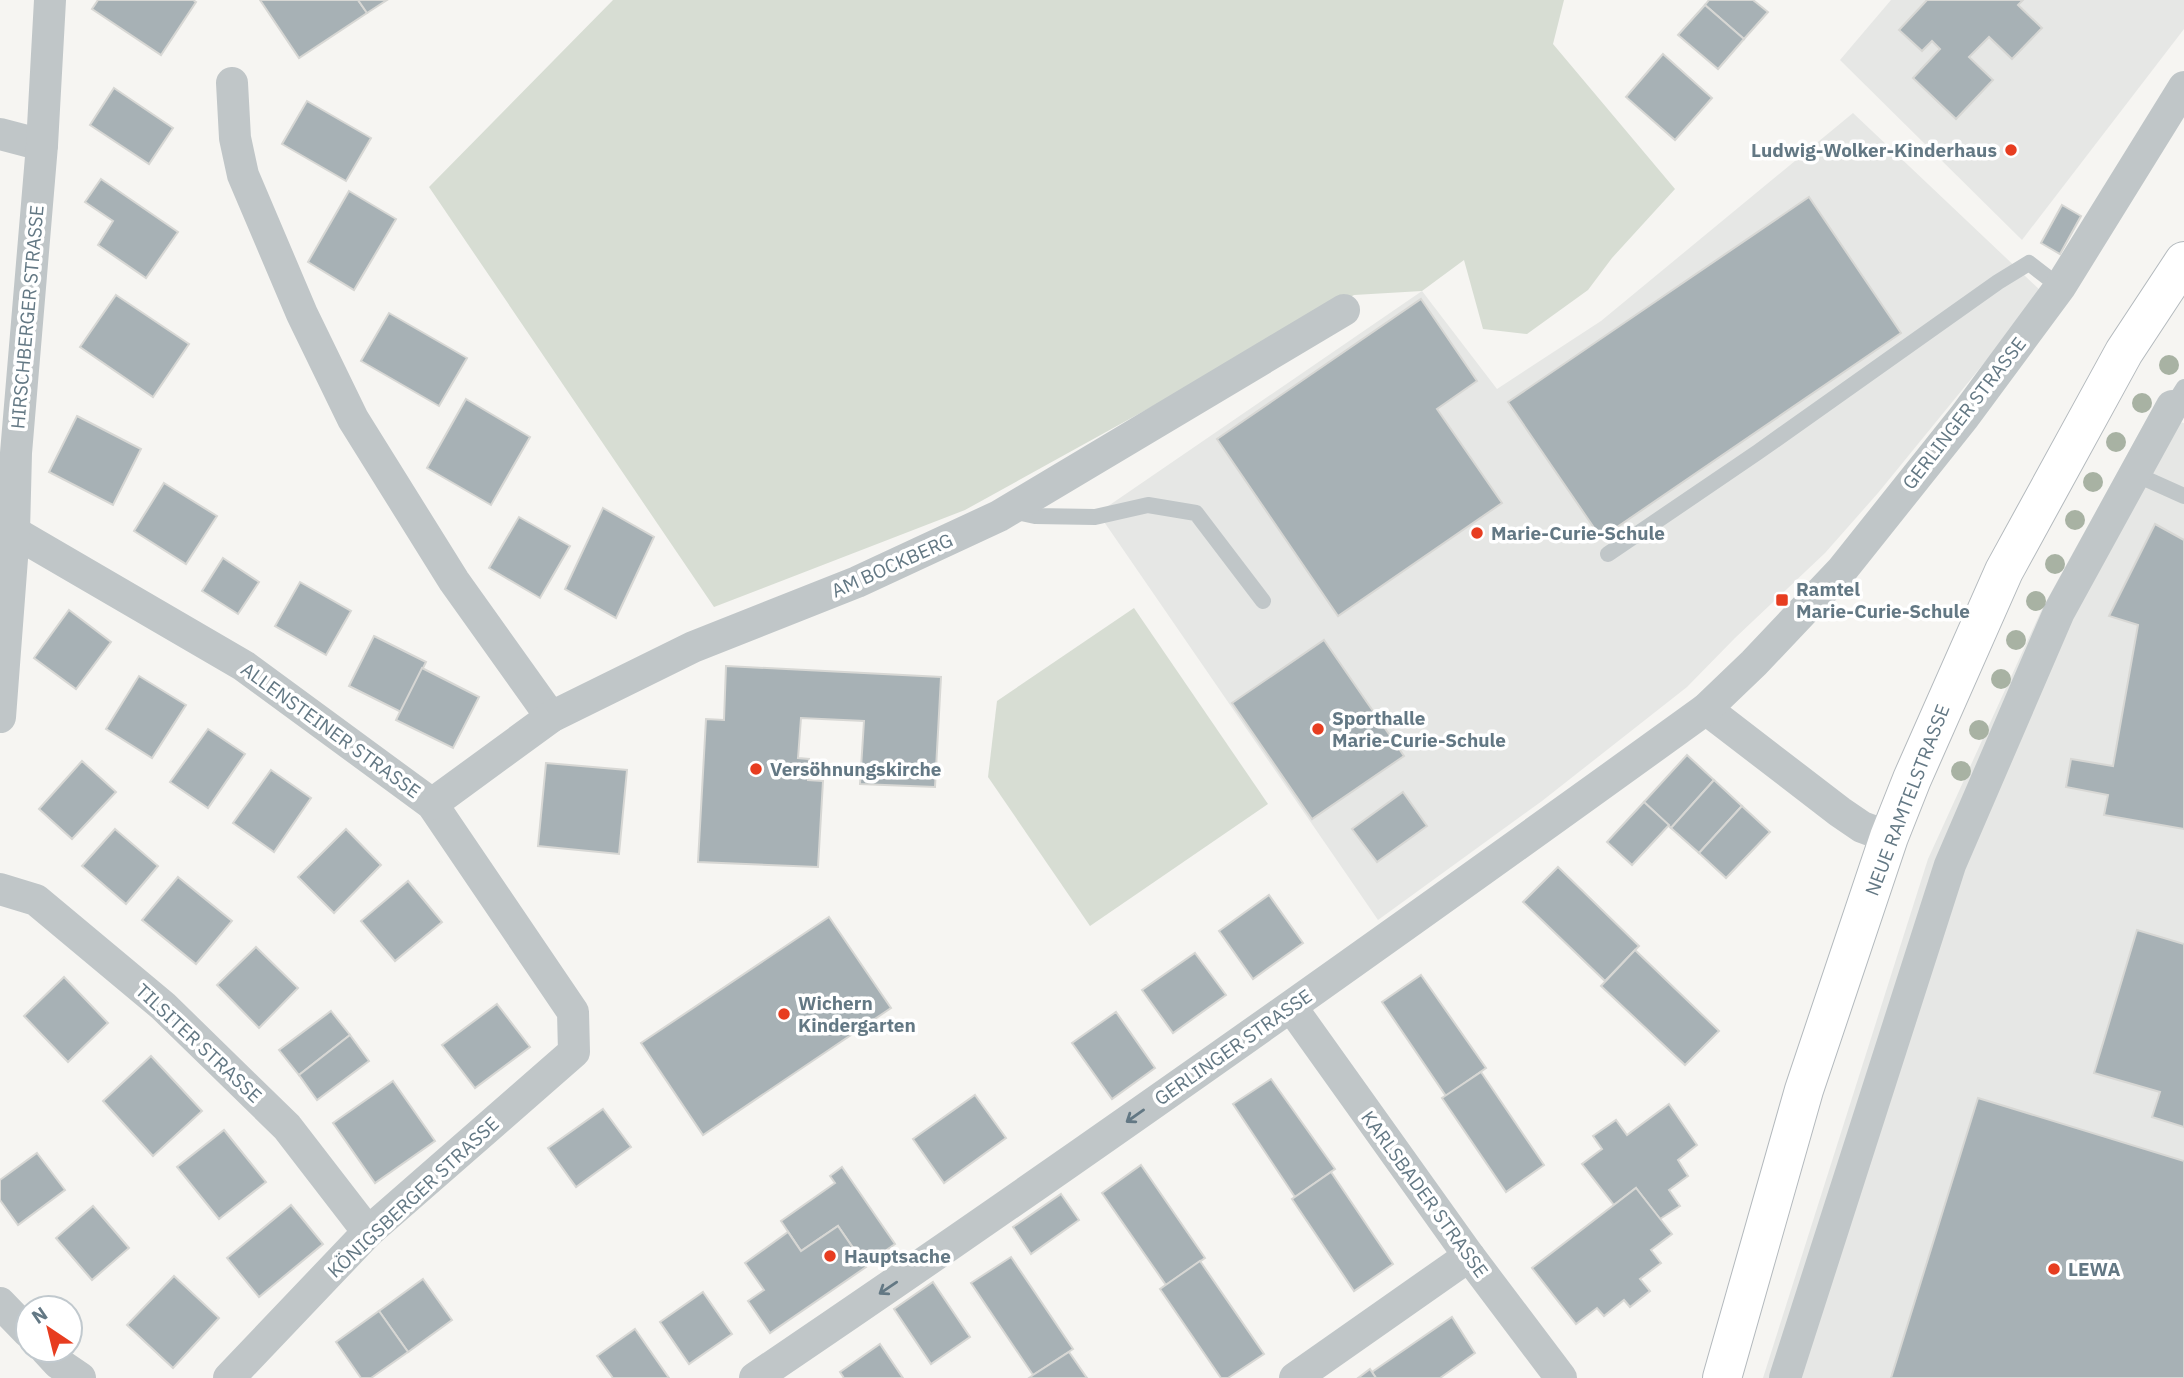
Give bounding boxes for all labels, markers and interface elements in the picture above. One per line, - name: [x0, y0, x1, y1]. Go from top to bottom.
- place label: Ludwig-Wolker-Kinderhaus: [1751, 138, 1997, 162]
- marker: Ludwig-Wolker-Kinderhaus: [2003, 142, 2019, 158]
- street label: HIRSCHBERGER STRASSE: [5, 204, 49, 430]
- street label: GERLINGER STRASSE: [1897, 332, 2031, 494]
- place label: Marie-Curie-Schule: [1491, 521, 1665, 545]
- marker: Marie-Curie-Schule: [1469, 525, 1485, 541]
- street label: AM BOCKBERG: [828, 528, 956, 602]
- place label: Ramtel Marie-Curie-Schule: [1796, 577, 1970, 623]
- marker: Ramtel Marie-Curie-Schule: [1774, 592, 1790, 608]
- street label: ALLENSTEINER STRASSE: [236, 657, 426, 803]
- street label: NEUE RAMTELSTRASSE: [1859, 701, 1955, 899]
- place label: Sporthalle Marie-Curie-Schule: [1332, 706, 1506, 752]
- marker: Sporthalle Marie-Curie-Schule: [1310, 721, 1326, 737]
- place label: Versöhnungskirche: [770, 757, 942, 781]
- marker: Versöhnungskirche: [748, 761, 764, 777]
- street label: TILSITER STRASSE: [131, 978, 267, 1108]
- street label: GERLINGER STRASSE: [1150, 984, 1316, 1110]
- place label: Wichern Kindergarten: [798, 991, 916, 1037]
- marker: Wichern Kindergarten: [776, 1006, 792, 1022]
- street label: KARLSBADER STRASSE: [1356, 1106, 1494, 1282]
- one-way arrow: [1126, 1109, 1145, 1123]
- street label: KÖNIGSBERGER STRASSE: [322, 1111, 504, 1283]
- place label: Hauptsache: [844, 1244, 951, 1268]
- marker: Hauptsache: [822, 1248, 838, 1264]
- place label: LEWA: [2068, 1257, 2121, 1281]
- marker: LEWA: [2046, 1261, 2062, 1277]
- one-way arrow: [879, 1281, 898, 1295]
- north arrow: [14, 1294, 84, 1364]
- text: N: [27, 1301, 52, 1329]

